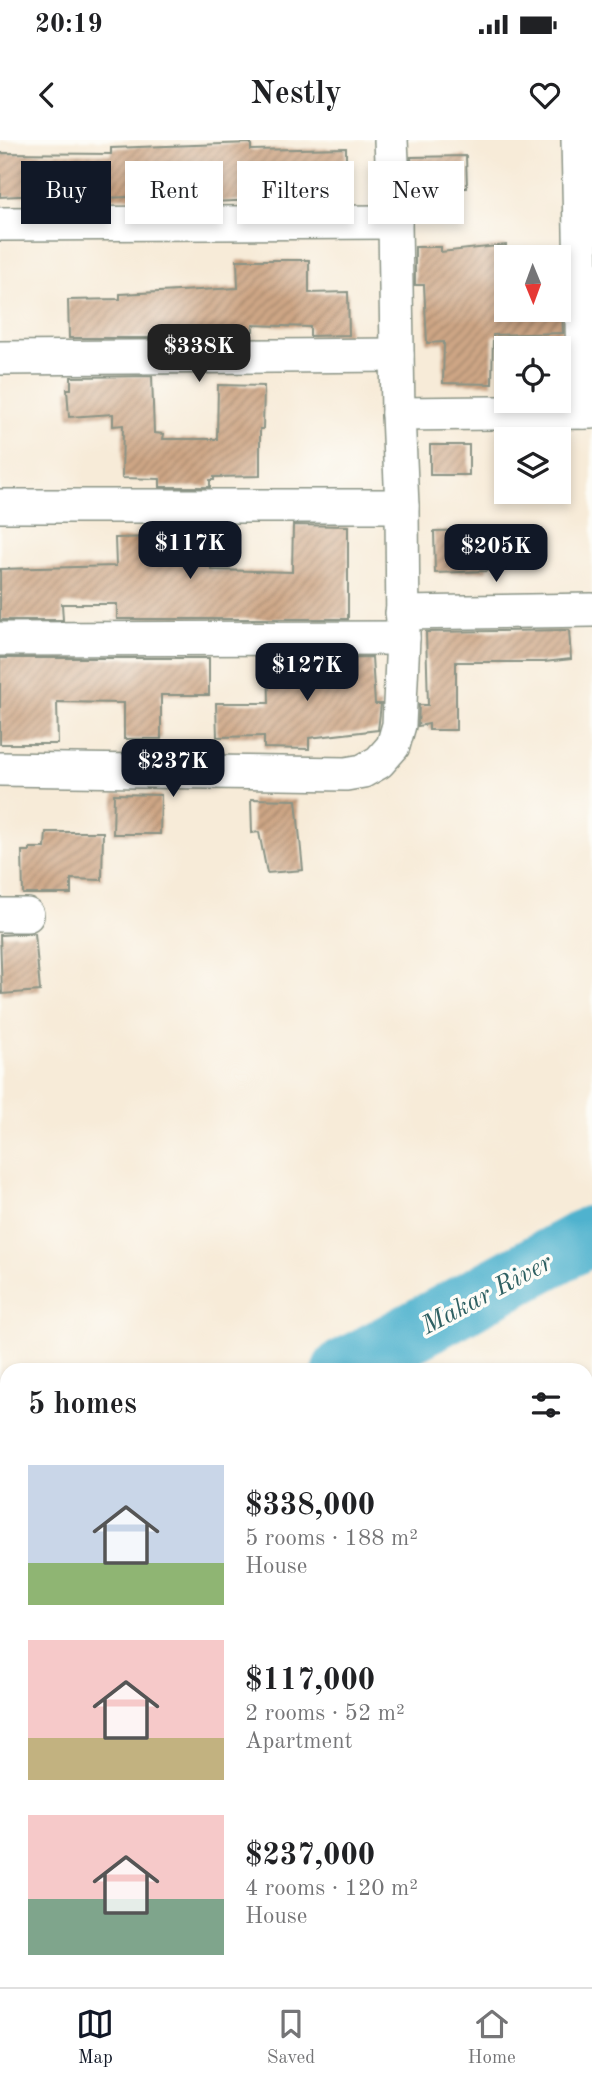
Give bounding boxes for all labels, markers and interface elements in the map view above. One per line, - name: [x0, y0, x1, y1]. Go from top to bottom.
- text: 20:19: [35, 12, 103, 38]
- icon: back: [28, 76, 66, 114]
- icon: heart: [526, 76, 564, 114]
- text: Nestly: [250, 79, 342, 111]
- chip: Buy: [21, 161, 111, 224]
- chip: Rent: [125, 161, 223, 224]
- chip: Filters: [237, 161, 354, 224]
- chip: New: [368, 161, 464, 224]
- north arrow: [494, 245, 570, 322]
- map controls: [494, 245, 571, 504]
- pin: $338K: [150, 324, 248, 384]
- text: $338K: [163, 335, 235, 358]
- button: locate: [494, 336, 571, 413]
- button: layers: [494, 427, 571, 504]
- pin: $117K: [141, 522, 239, 581]
- pin: $205K: [447, 524, 545, 584]
- text: $117K: [154, 532, 226, 555]
- text: $205K: [460, 535, 532, 558]
- pin: $127K: [258, 644, 356, 703]
- text: $127K: [271, 654, 343, 677]
- pin: $237K: [124, 740, 222, 799]
- text: $237K: [137, 750, 209, 773]
- water label: Makar River: [416, 1249, 557, 1340]
- icon: filters: [527, 1386, 565, 1424]
- text: 5 homes: [28, 1390, 137, 1420]
- text: $338,000: [245, 1491, 375, 1521]
- icon: home: [84, 1493, 168, 1577]
- text: 5 rooms · 188 m²: [245, 1527, 418, 1550]
- text: House: [245, 1555, 307, 1578]
- text: $117,000: [245, 1666, 375, 1696]
- icon: home: [84, 1668, 168, 1752]
- text: 2 rooms · 52 m²: [245, 1702, 405, 1725]
- text: Apartment: [245, 1730, 353, 1753]
- text: $237,000: [245, 1841, 375, 1871]
- icon: home: [84, 1843, 168, 1927]
- text: 4 rooms · 120 m²: [245, 1877, 418, 1900]
- text: House: [245, 1905, 307, 1928]
- tab: Map: [76, 2005, 114, 2070]
- tab: Saved: [267, 2005, 315, 2070]
- tab: Home: [468, 2005, 516, 2070]

